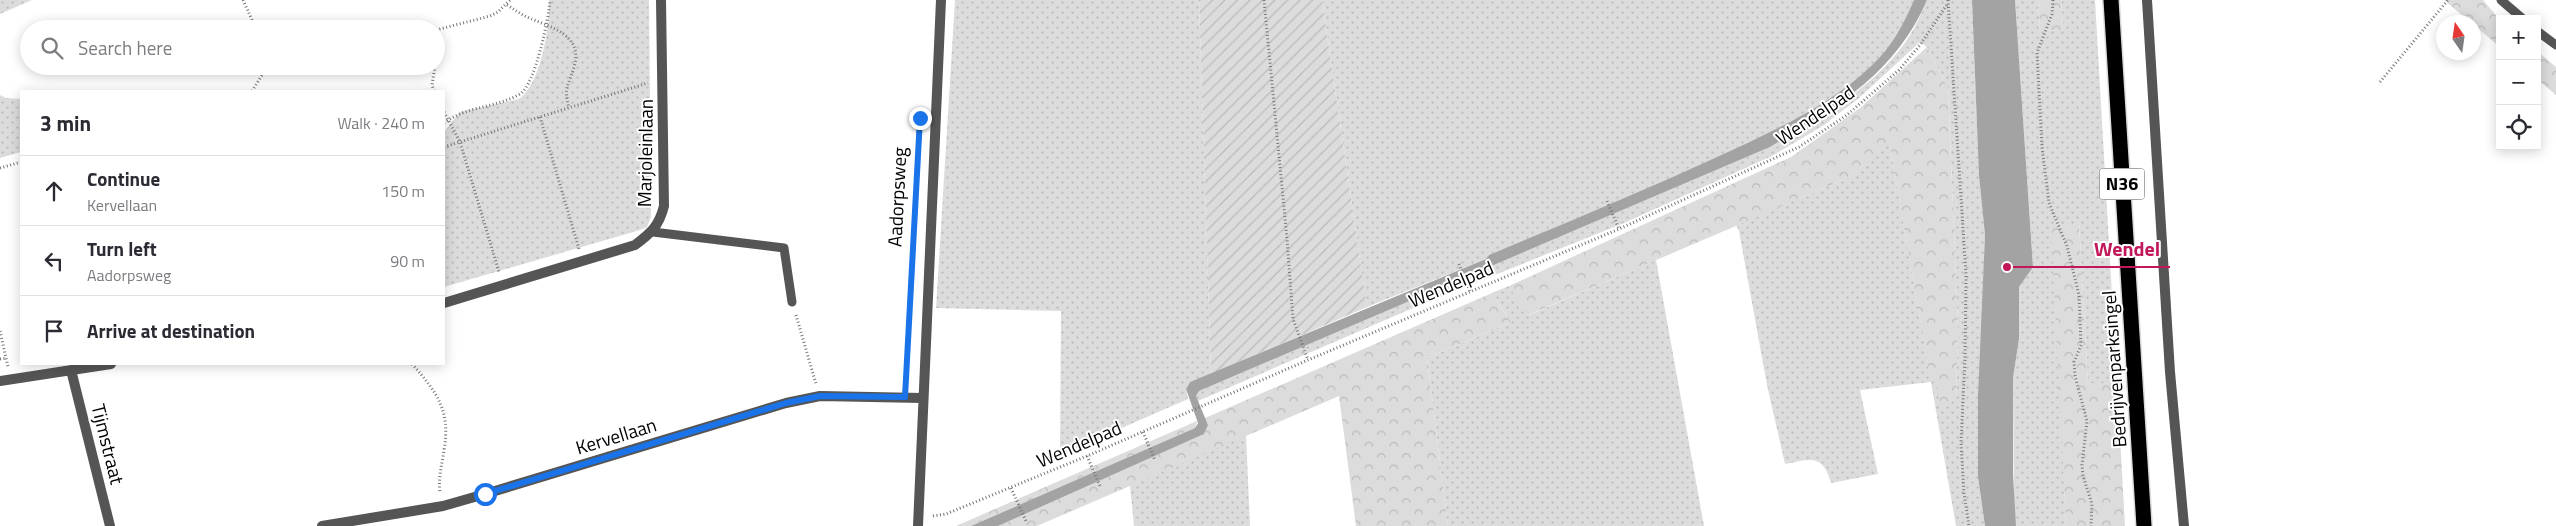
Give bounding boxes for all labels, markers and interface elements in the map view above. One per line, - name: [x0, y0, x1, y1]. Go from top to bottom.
- north arrow: [2436, 15, 2481, 60]
- map controls: [2496, 15, 2541, 150]
- button: +: [2496, 15, 2541, 60]
- search box: [20, 20, 445, 75]
- text: Search here: [78, 33, 172, 62]
- icon: search: [38, 34, 66, 62]
- button: −: [2496, 60, 2541, 105]
- street label: Wendelpad: [1769, 77, 1860, 152]
- street label: Marjoleinlaan: [629, 99, 660, 207]
- button: locate: [2496, 105, 2541, 150]
- text: 3 min: [40, 107, 91, 139]
- route end: [909, 107, 932, 130]
- text: Walk · 240 m: [337, 111, 425, 135]
- street label: Aadorpsweg: [879, 146, 914, 248]
- text: Continue: [87, 164, 160, 193]
- road number: N36: [2100, 168, 2144, 200]
- icon: ahead: [40, 177, 68, 205]
- text: 150 m: [381, 179, 425, 203]
- text: Kervellaan: [87, 193, 157, 217]
- callout: Wendel: [2084, 232, 2170, 267]
- text: Wendel: [2094, 233, 2160, 264]
- text: Turn left: [87, 234, 157, 263]
- icon: left: [40, 247, 68, 275]
- text: 90 m: [390, 249, 425, 273]
- street label: Wendelpad: [1404, 253, 1498, 314]
- text: Aadorpsweg: [87, 263, 171, 287]
- street label: Bedrijvenparksingel: [2094, 290, 2133, 448]
- text: Arrive at destination: [87, 316, 255, 345]
- icon: arrive: [40, 317, 68, 345]
- street label: Tijmstraat: [84, 401, 133, 487]
- street label: Kervellaan: [572, 409, 660, 462]
- street label: Wendelpad: [1032, 413, 1126, 474]
- route start: [474, 483, 497, 506]

